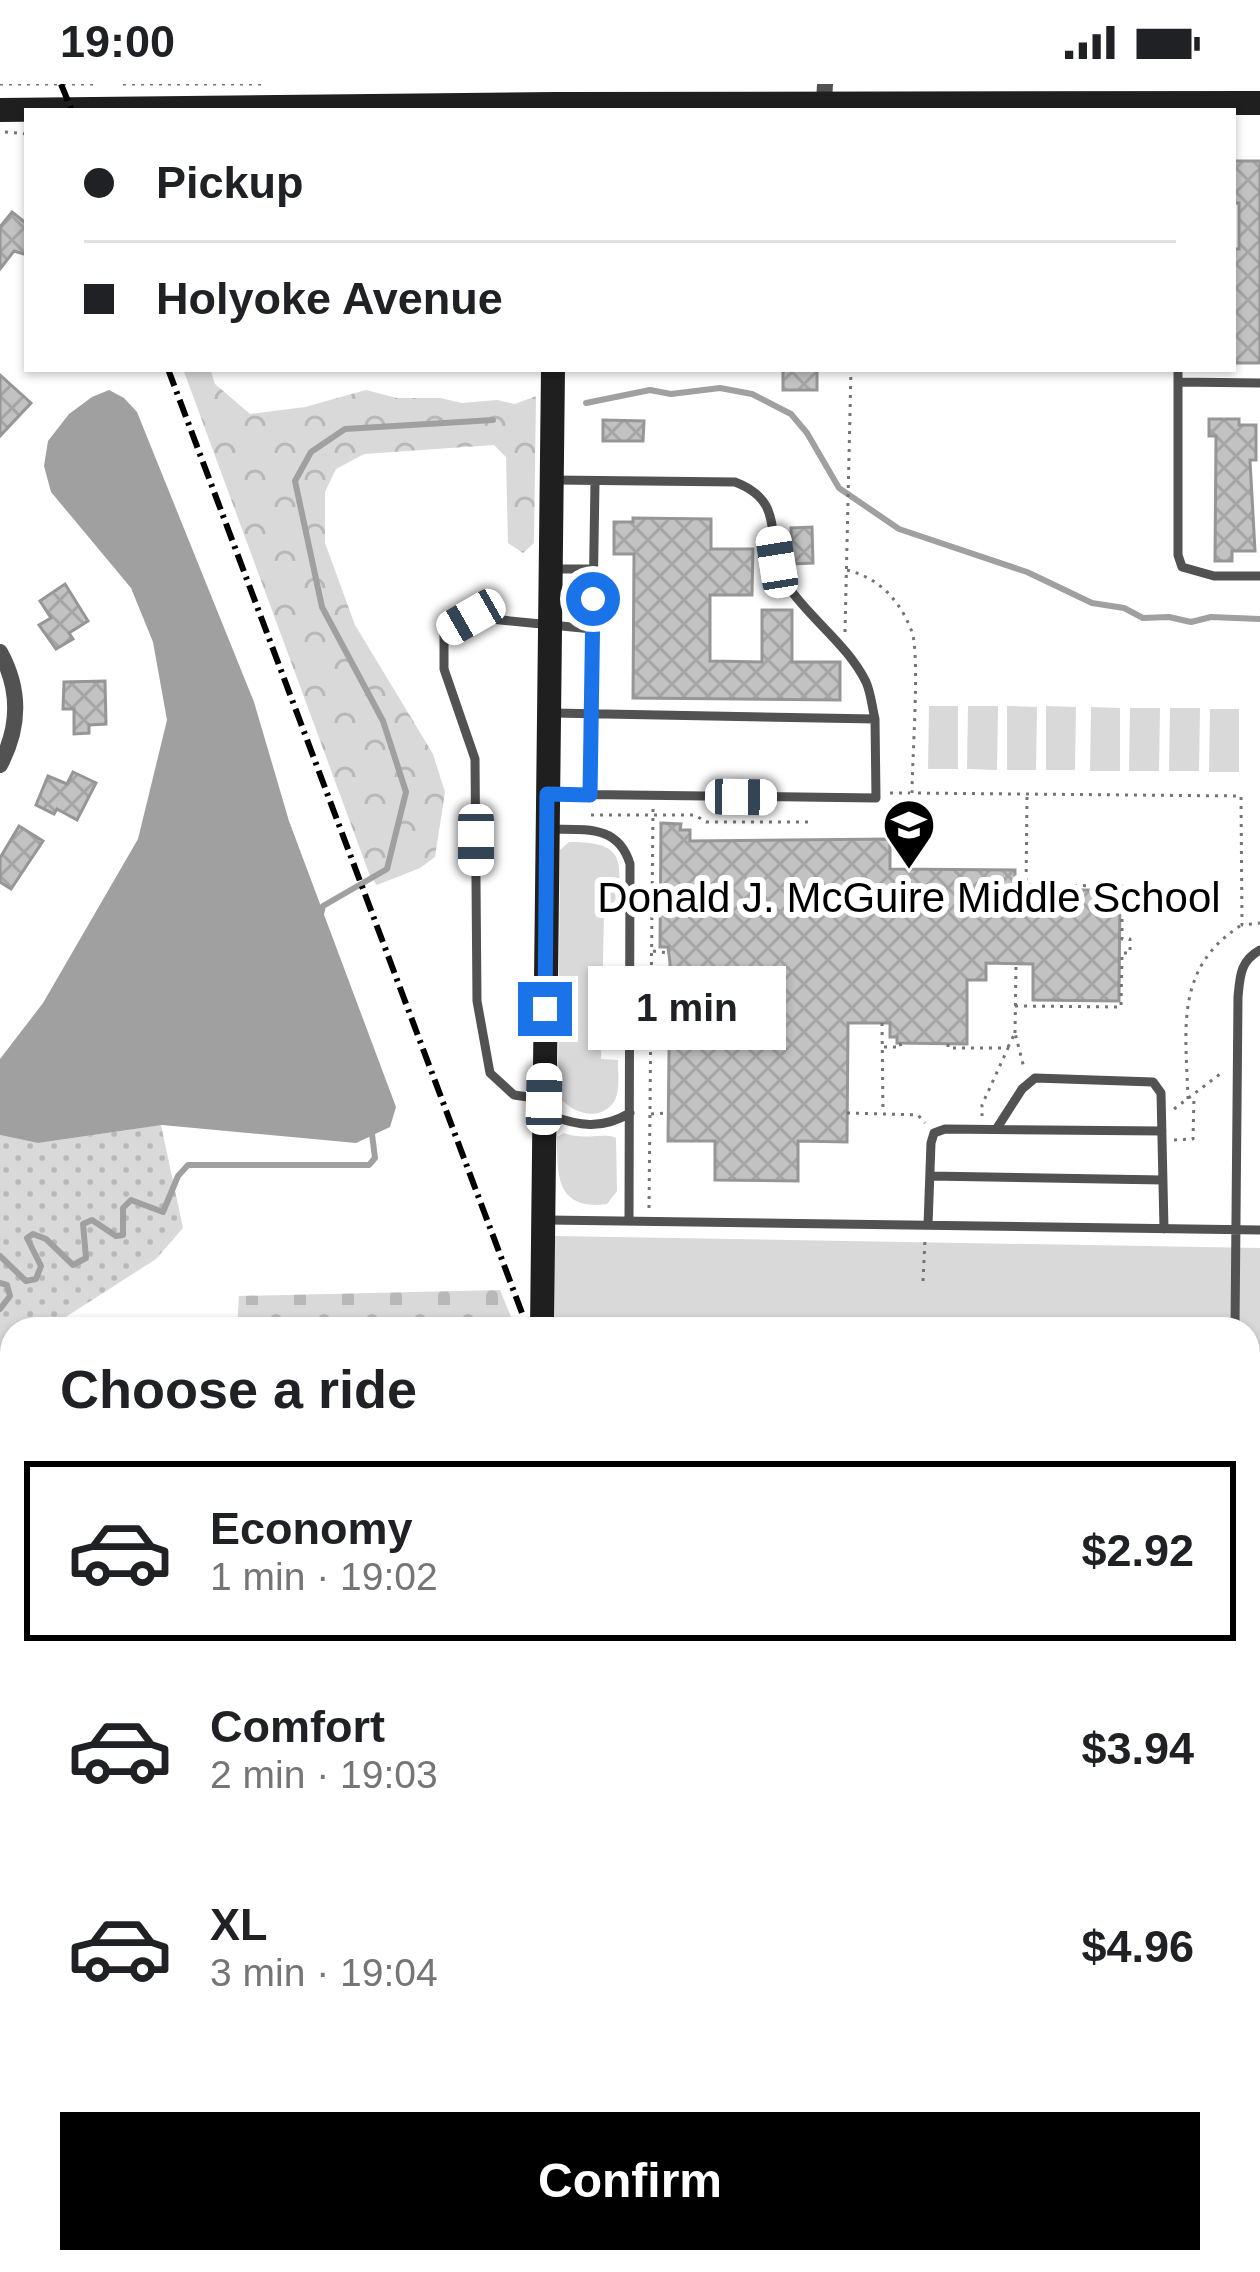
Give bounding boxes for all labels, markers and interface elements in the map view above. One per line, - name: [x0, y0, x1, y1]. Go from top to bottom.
- text: 19:00: [60, 16, 175, 67]
- text: Pickup: [156, 157, 304, 208]
- text: Holyoke Avenue: [156, 273, 503, 324]
- car: [754, 524, 800, 600]
- route start: [566, 572, 620, 626]
- car: [431, 583, 511, 651]
- car: [705, 778, 777, 816]
- school or university icon: Donald J. McGuire Middle School: [881, 797, 937, 871]
- car: [458, 804, 494, 876]
- place label: Donald J. McGuire Middle School: [597, 874, 1221, 921]
- callout: 1 min: [587, 967, 785, 1051]
- route end: [518, 982, 572, 1036]
- text: 1 min: [636, 986, 738, 1029]
- car: [525, 1063, 563, 1135]
- text: Choose a ride: [60, 1359, 417, 1419]
- icon: car: [66, 1497, 174, 1605]
- text: Economy: [210, 1503, 413, 1554]
- text: $2.92: [1081, 1525, 1194, 1576]
- text: 1 min · 19:02: [210, 1555, 438, 1598]
- icon: car: [66, 1695, 174, 1803]
- text: Comfort: [210, 1701, 385, 1752]
- text: $3.94: [1081, 1723, 1194, 1774]
- text: 2 min · 19:03: [210, 1753, 438, 1796]
- icon: car: [66, 1893, 174, 2001]
- text: XL: [210, 1899, 268, 1950]
- text: $4.96: [1081, 1921, 1194, 1972]
- text: 3 min · 19:04: [210, 1951, 438, 1994]
- button: Confirm: [60, 2112, 1200, 2250]

